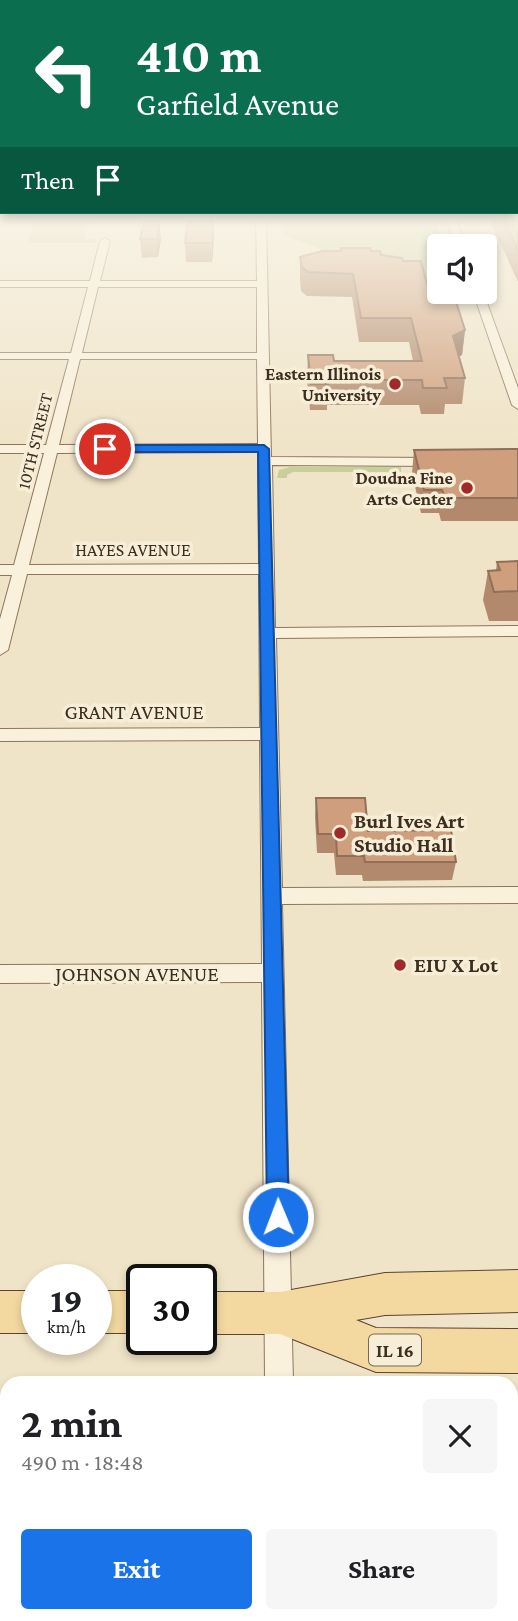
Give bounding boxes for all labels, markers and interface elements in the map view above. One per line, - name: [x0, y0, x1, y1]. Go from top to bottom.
- icon: left: [21, 28, 112, 119]
- text: 410 m: [136, 28, 261, 83]
- text: Garfield Avenue: [136, 86, 339, 122]
- icon: arrive: [89, 161, 127, 199]
- text: Then: [21, 166, 75, 195]
- map controls: [427, 234, 497, 304]
- button: sound: [427, 234, 497, 304]
- place label: Eastern Illinois University: [265, 364, 381, 405]
- marker: Eastern Illinois University: [387, 376, 403, 392]
- street label: 10TH STREET: [13, 391, 57, 491]
- pin: [75, 419, 135, 479]
- icon: arrive: [86, 430, 124, 468]
- place label: Doudna Fine Arts Center: [355, 468, 453, 509]
- marker: Doudna Fine Arts Center: [459, 480, 475, 496]
- street label: HAYES AVENUE: [75, 540, 191, 560]
- street label: GRANT AVENUE: [64, 700, 204, 724]
- place label: Burl Ives Art Studio Hall: [354, 809, 465, 857]
- marker: Burl Ives Art Studio Hall: [332, 825, 348, 841]
- place label: EIU X Lot: [414, 953, 498, 977]
- marker: EIU X Lot: [392, 957, 408, 973]
- street label: JOHNSON AVENUE: [53, 962, 219, 986]
- position arrow: [241, 1180, 315, 1254]
- speed limit sign: 30: [126, 1264, 217, 1355]
- text: 19: [50, 1281, 83, 1320]
- text: km/h: [47, 1317, 86, 1337]
- road number: IL 16: [369, 1334, 421, 1366]
- text: 2 min: [21, 1399, 122, 1446]
- button: close: [423, 1399, 497, 1473]
- text: 490 m · 18:48: [21, 1449, 144, 1475]
- button: Exit: [21, 1529, 252, 1609]
- button: Share: [266, 1529, 497, 1609]

